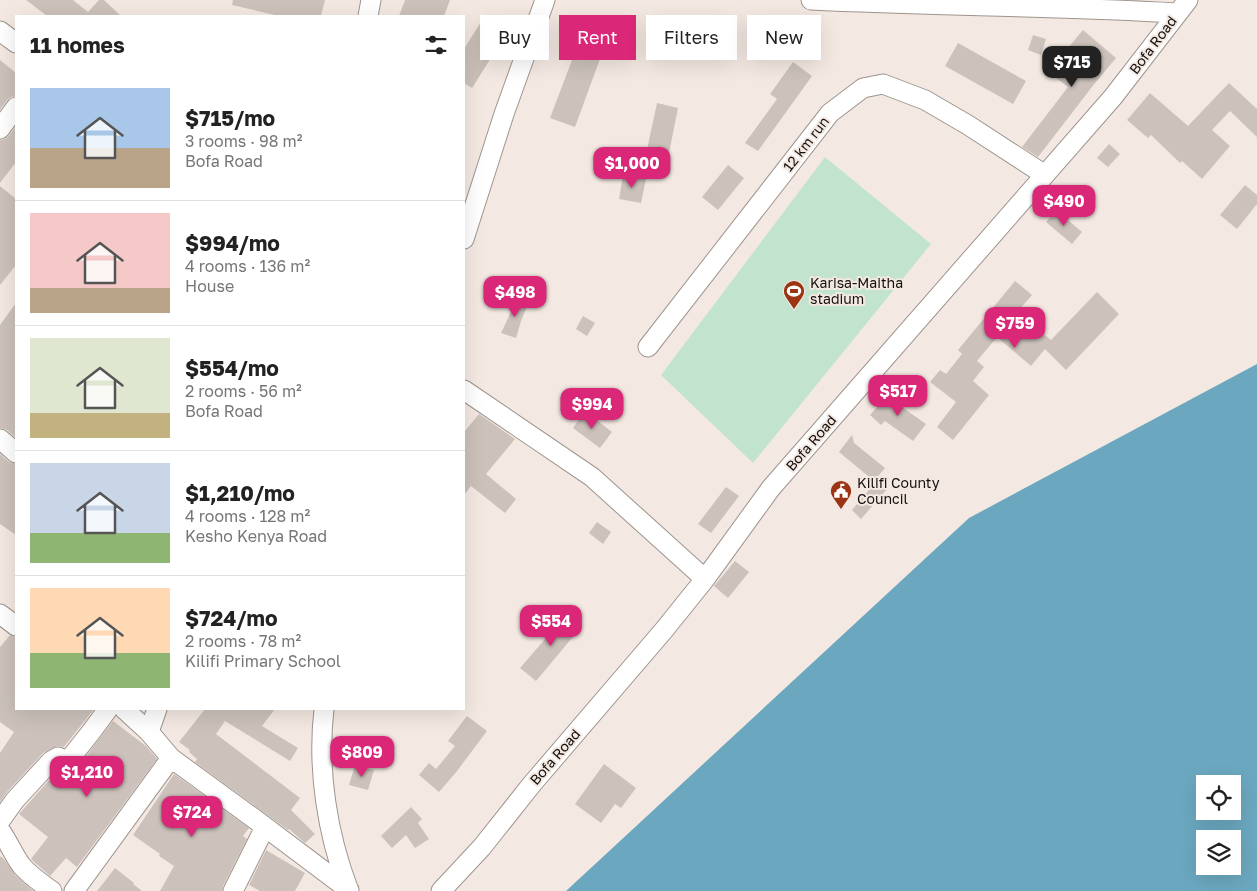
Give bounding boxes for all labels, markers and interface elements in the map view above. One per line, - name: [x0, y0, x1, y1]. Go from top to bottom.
- street label: Bofa Road: [1125, 12, 1180, 77]
- chip: Buy: [480, 15, 549, 60]
- chip: Rent: [559, 15, 636, 60]
- chip: Filters: [646, 15, 737, 60]
- chip: New: [747, 15, 821, 60]
- icon: filters: [422, 31, 450, 59]
- text: 11 homes: [30, 32, 125, 58]
- pin: $715: [1042, 46, 1102, 88]
- text: $715: [1053, 52, 1091, 72]
- text: $715/mo: [185, 105, 275, 131]
- icon: home: [70, 108, 130, 168]
- street label: 12 km run: [779, 113, 832, 174]
- text: 3 rooms · 98 m²: [185, 131, 302, 151]
- pin: $1,000: [591, 146, 673, 189]
- text: Bofa Road: [185, 151, 263, 171]
- text: $1,000: [604, 153, 660, 173]
- pin: $490: [1034, 184, 1094, 227]
- text: $490: [1043, 191, 1085, 211]
- text: $994/mo: [185, 230, 280, 256]
- icon: home: [70, 233, 130, 293]
- text: 4 rooms · 136 m²: [185, 256, 310, 276]
- place label: Karisa-Maitha stadium: [810, 274, 903, 307]
- text: House: [185, 276, 234, 296]
- pin: $498: [485, 276, 545, 318]
- sports icon: Karisa-Maitha stadium: [782, 279, 806, 310]
- text: $498: [494, 282, 536, 302]
- pin: $759: [985, 306, 1045, 349]
- text: $759: [995, 313, 1035, 333]
- text: $554/mo: [185, 355, 279, 381]
- icon: home: [70, 358, 130, 418]
- pin: $517: [868, 374, 928, 417]
- text: 2 rooms · 56 m²: [185, 381, 302, 401]
- text: $517: [879, 381, 917, 401]
- pin: $994: [562, 388, 622, 430]
- text: $994: [571, 394, 613, 414]
- text: Bofa Road: [185, 401, 263, 421]
- street label: Bofa Road: [782, 411, 839, 474]
- place label: Kilifi County Council: [857, 474, 940, 507]
- public building icon: Kilifi County Council: [829, 479, 853, 510]
- text: $1,210/mo: [185, 480, 295, 506]
- icon: home: [70, 483, 130, 543]
- text: 4 rooms · 128 m²: [185, 506, 310, 526]
- text: Kesho Kenya Road: [185, 526, 327, 546]
- pin: $554: [521, 604, 581, 647]
- text: $724/mo: [185, 605, 278, 631]
- icon: home: [70, 608, 130, 668]
- text: $554: [531, 611, 571, 631]
- text: 2 rooms · 78 m²: [185, 631, 301, 651]
- text: Kilifi Primary School: [185, 651, 341, 671]
- street label: Bofa Road: [526, 725, 583, 788]
- pin: $809: [332, 736, 392, 778]
- text: $809: [341, 742, 383, 762]
- pin: $1,210: [46, 756, 128, 798]
- text: $1,210: [61, 762, 113, 782]
- map controls: [1196, 775, 1241, 875]
- button: locate: [1196, 775, 1241, 820]
- pin: $724: [162, 796, 222, 838]
- text: $724: [172, 802, 212, 822]
- button: layers: [1196, 830, 1241, 875]

